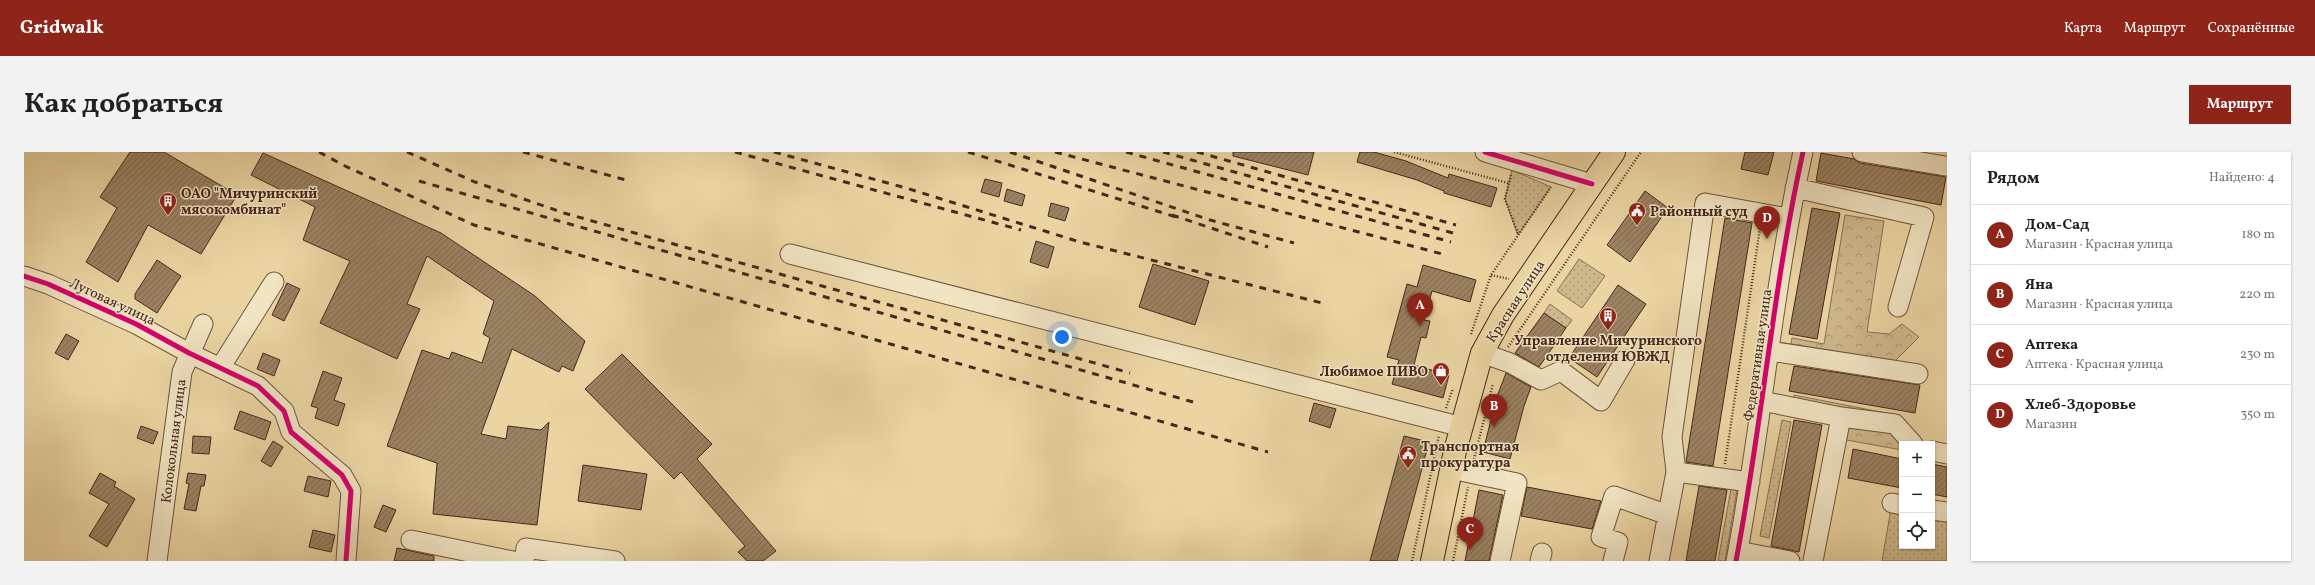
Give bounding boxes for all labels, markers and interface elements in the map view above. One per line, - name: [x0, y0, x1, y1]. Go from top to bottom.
- text: Gridwalk: [20, 15, 104, 41]
- text: Карта: [2064, 19, 2102, 38]
- text: Маршрут: [2124, 19, 2186, 38]
- text: Сохранённые: [2208, 19, 2295, 38]
- text: Как добраться: [24, 85, 223, 124]
- button: Маршрут: [2189, 85, 2291, 124]
- text: Рядом: [1987, 167, 2040, 190]
- text: Найдено: 4: [2209, 169, 2275, 187]
- place label: ОАО "Мичуринский мясокомбинат": [181, 185, 317, 220]
- building icon: ОАО "Мичуринский мясокомбинат": [158, 191, 178, 216]
- public building icon: Районный суд: [1627, 201, 1647, 226]
- place label: Районный суд: [1650, 203, 1748, 222]
- pin: D: [1754, 206, 1780, 239]
- text: Дом-Сад: [2025, 215, 2090, 236]
- text: A: [1995, 226, 2005, 244]
- text: 180 m: [2241, 226, 2275, 244]
- text: Магазин · Красная улица: [2025, 236, 2173, 254]
- street label: Красная улица: [1482, 257, 1550, 347]
- street label: Луговая улица: [66, 274, 158, 331]
- text: Яна: [2025, 275, 2053, 296]
- text: B: [1996, 286, 2004, 304]
- text: 220 m: [2239, 286, 2275, 304]
- street label: Федеративная улица: [1740, 288, 1777, 423]
- pin: A: [1407, 293, 1433, 326]
- text: Магазин · Красная улица: [2025, 296, 2173, 314]
- building icon: Управление Мичуринского отделения ЮВЖД: [1598, 306, 1618, 331]
- your location: [1052, 327, 1072, 347]
- place label: Управление Мичуринского отделения ЮВЖД: [1514, 332, 1702, 367]
- text: Аптека: [2025, 335, 2078, 356]
- text: C: [1996, 346, 2004, 364]
- text: 230 m: [2240, 346, 2275, 364]
- text: Аптека · Красная улица: [2025, 356, 2164, 374]
- shop icon: Любимое ПИВО: [1431, 361, 1451, 386]
- place label: Любимое ПИВО: [1320, 363, 1428, 382]
- street label: Колокольная улица: [157, 378, 192, 504]
- pin: B: [1481, 394, 1507, 427]
- text: Хлеб-Здоровье: [2025, 395, 2136, 416]
- text: D: [1995, 406, 2005, 424]
- text: 350 m: [2240, 406, 2275, 424]
- text: Магазин: [2025, 416, 2077, 434]
- place label: Транспортная прокуратура: [1421, 438, 1519, 473]
- map controls: [1899, 441, 1935, 549]
- button: +: [1899, 441, 1935, 477]
- public building icon: Транспортная прокуратура: [1398, 444, 1418, 469]
- button: −: [1899, 477, 1935, 513]
- button: locate: [1899, 513, 1935, 549]
- pin: C: [1457, 517, 1483, 550]

